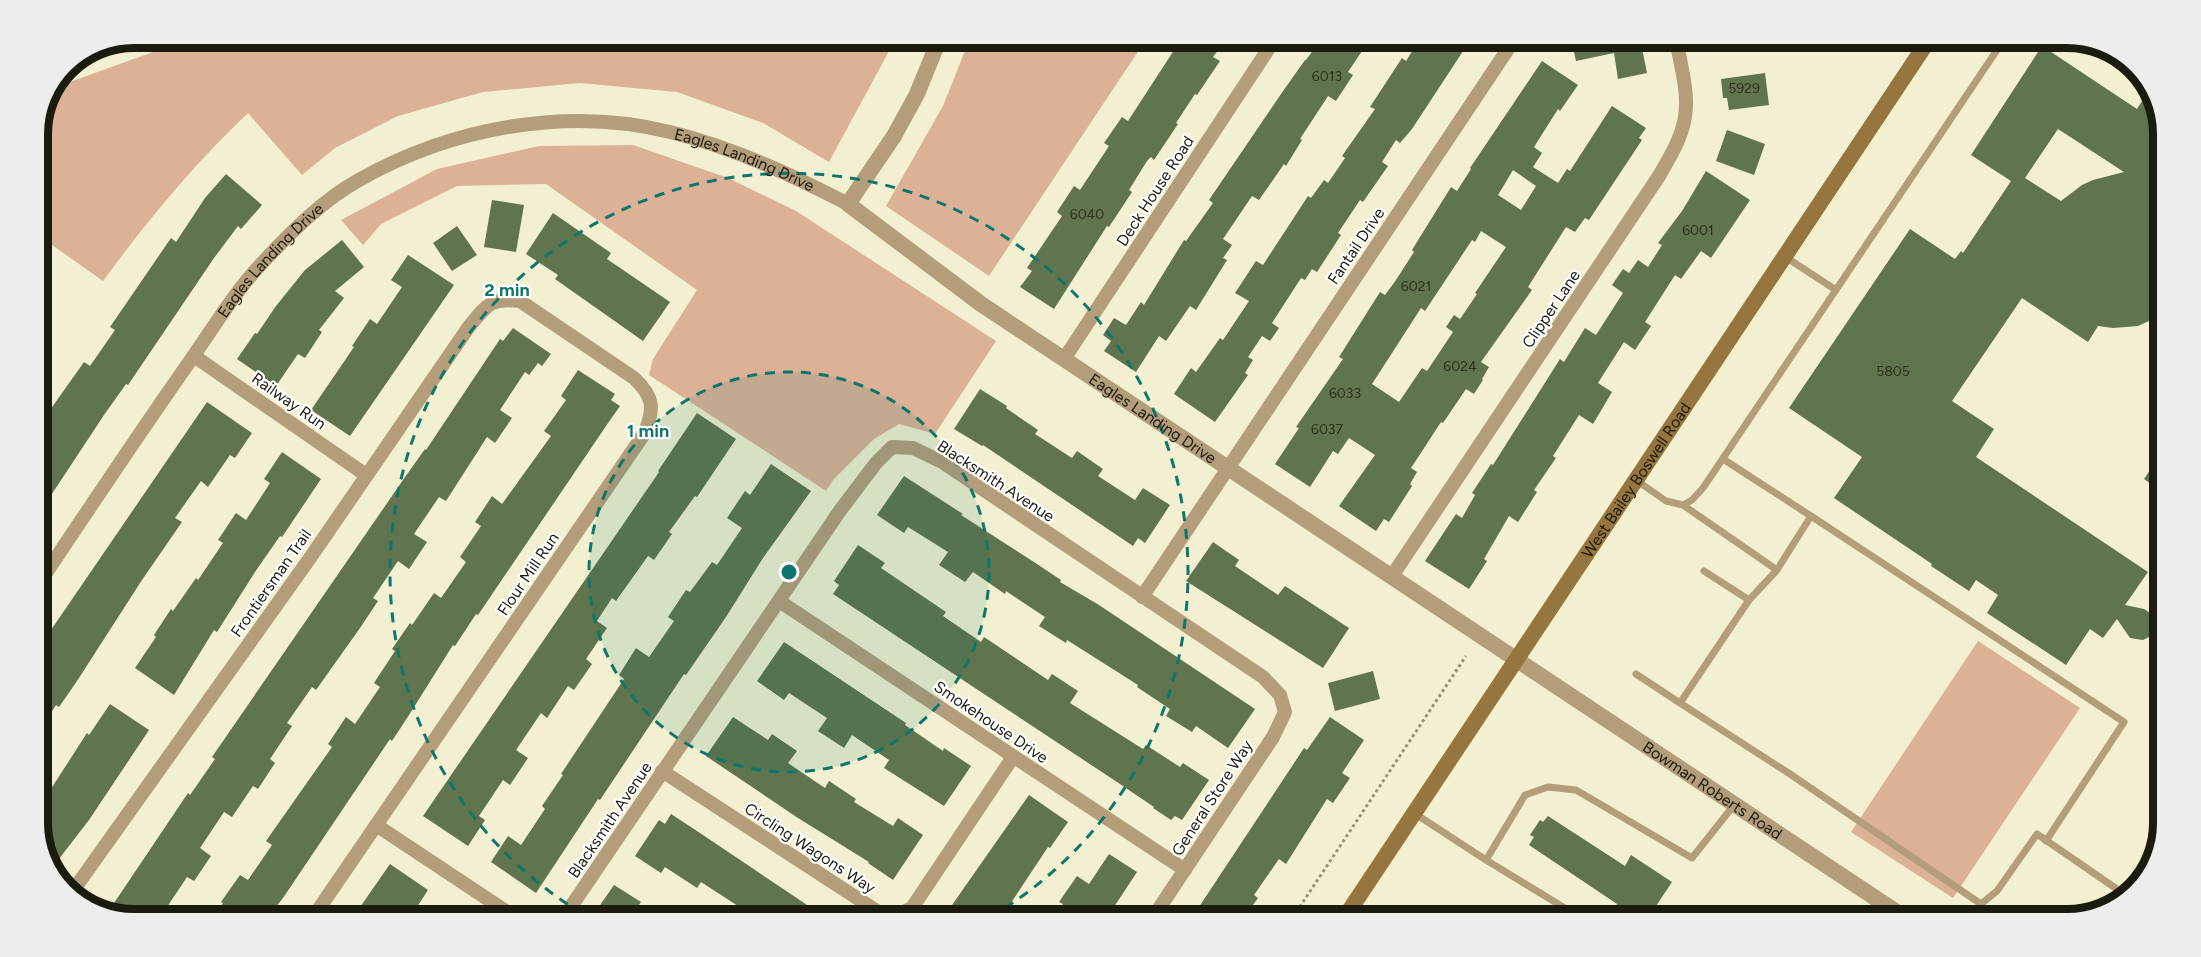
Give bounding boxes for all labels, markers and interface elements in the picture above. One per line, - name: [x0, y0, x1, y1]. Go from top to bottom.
- house number: 6013: [1312, 68, 1342, 85]
- house number: 5929: [1728, 80, 1760, 97]
- street label: Eagles Landing Drive: [672, 124, 818, 195]
- street label: Deck House Road: [1112, 132, 1198, 250]
- street label: Eagles Landing Drive: [213, 199, 327, 321]
- street label: Fantail Drive: [1324, 204, 1389, 288]
- house number: 6040: [1070, 206, 1104, 223]
- house number: 6001: [1682, 222, 1714, 239]
- street label: Clipper Lane: [1518, 266, 1584, 352]
- house number: 6021: [1401, 278, 1431, 295]
- text: 2 min: [484, 279, 530, 301]
- house number: 6024: [1443, 358, 1477, 375]
- house number: 5805: [1876, 363, 1910, 380]
- street label: Railway Run: [248, 369, 330, 433]
- street label: Eagles Landing Drive: [1086, 369, 1220, 467]
- house number: 6033: [1329, 385, 1361, 402]
- street label: West Bailey Boswell Road: [1577, 399, 1694, 561]
- text: 1 min: [627, 420, 669, 442]
- house number: 6037: [1311, 421, 1343, 438]
- street label: Blacksmith Avenue: [934, 436, 1058, 526]
- street label: Frontiersman Trail: [227, 526, 315, 640]
- street label: Flour Mill Run: [493, 529, 563, 619]
- centre of rings: [779, 562, 799, 582]
- street label: Smokehouse Drive: [930, 677, 1052, 767]
- street label: General Store Way: [1168, 736, 1257, 859]
- street label: Bowman Roberts Road: [1639, 737, 1786, 843]
- street label: Blacksmith Avenue: [564, 758, 656, 882]
- street label: Circling Wagons Way: [741, 799, 879, 898]

